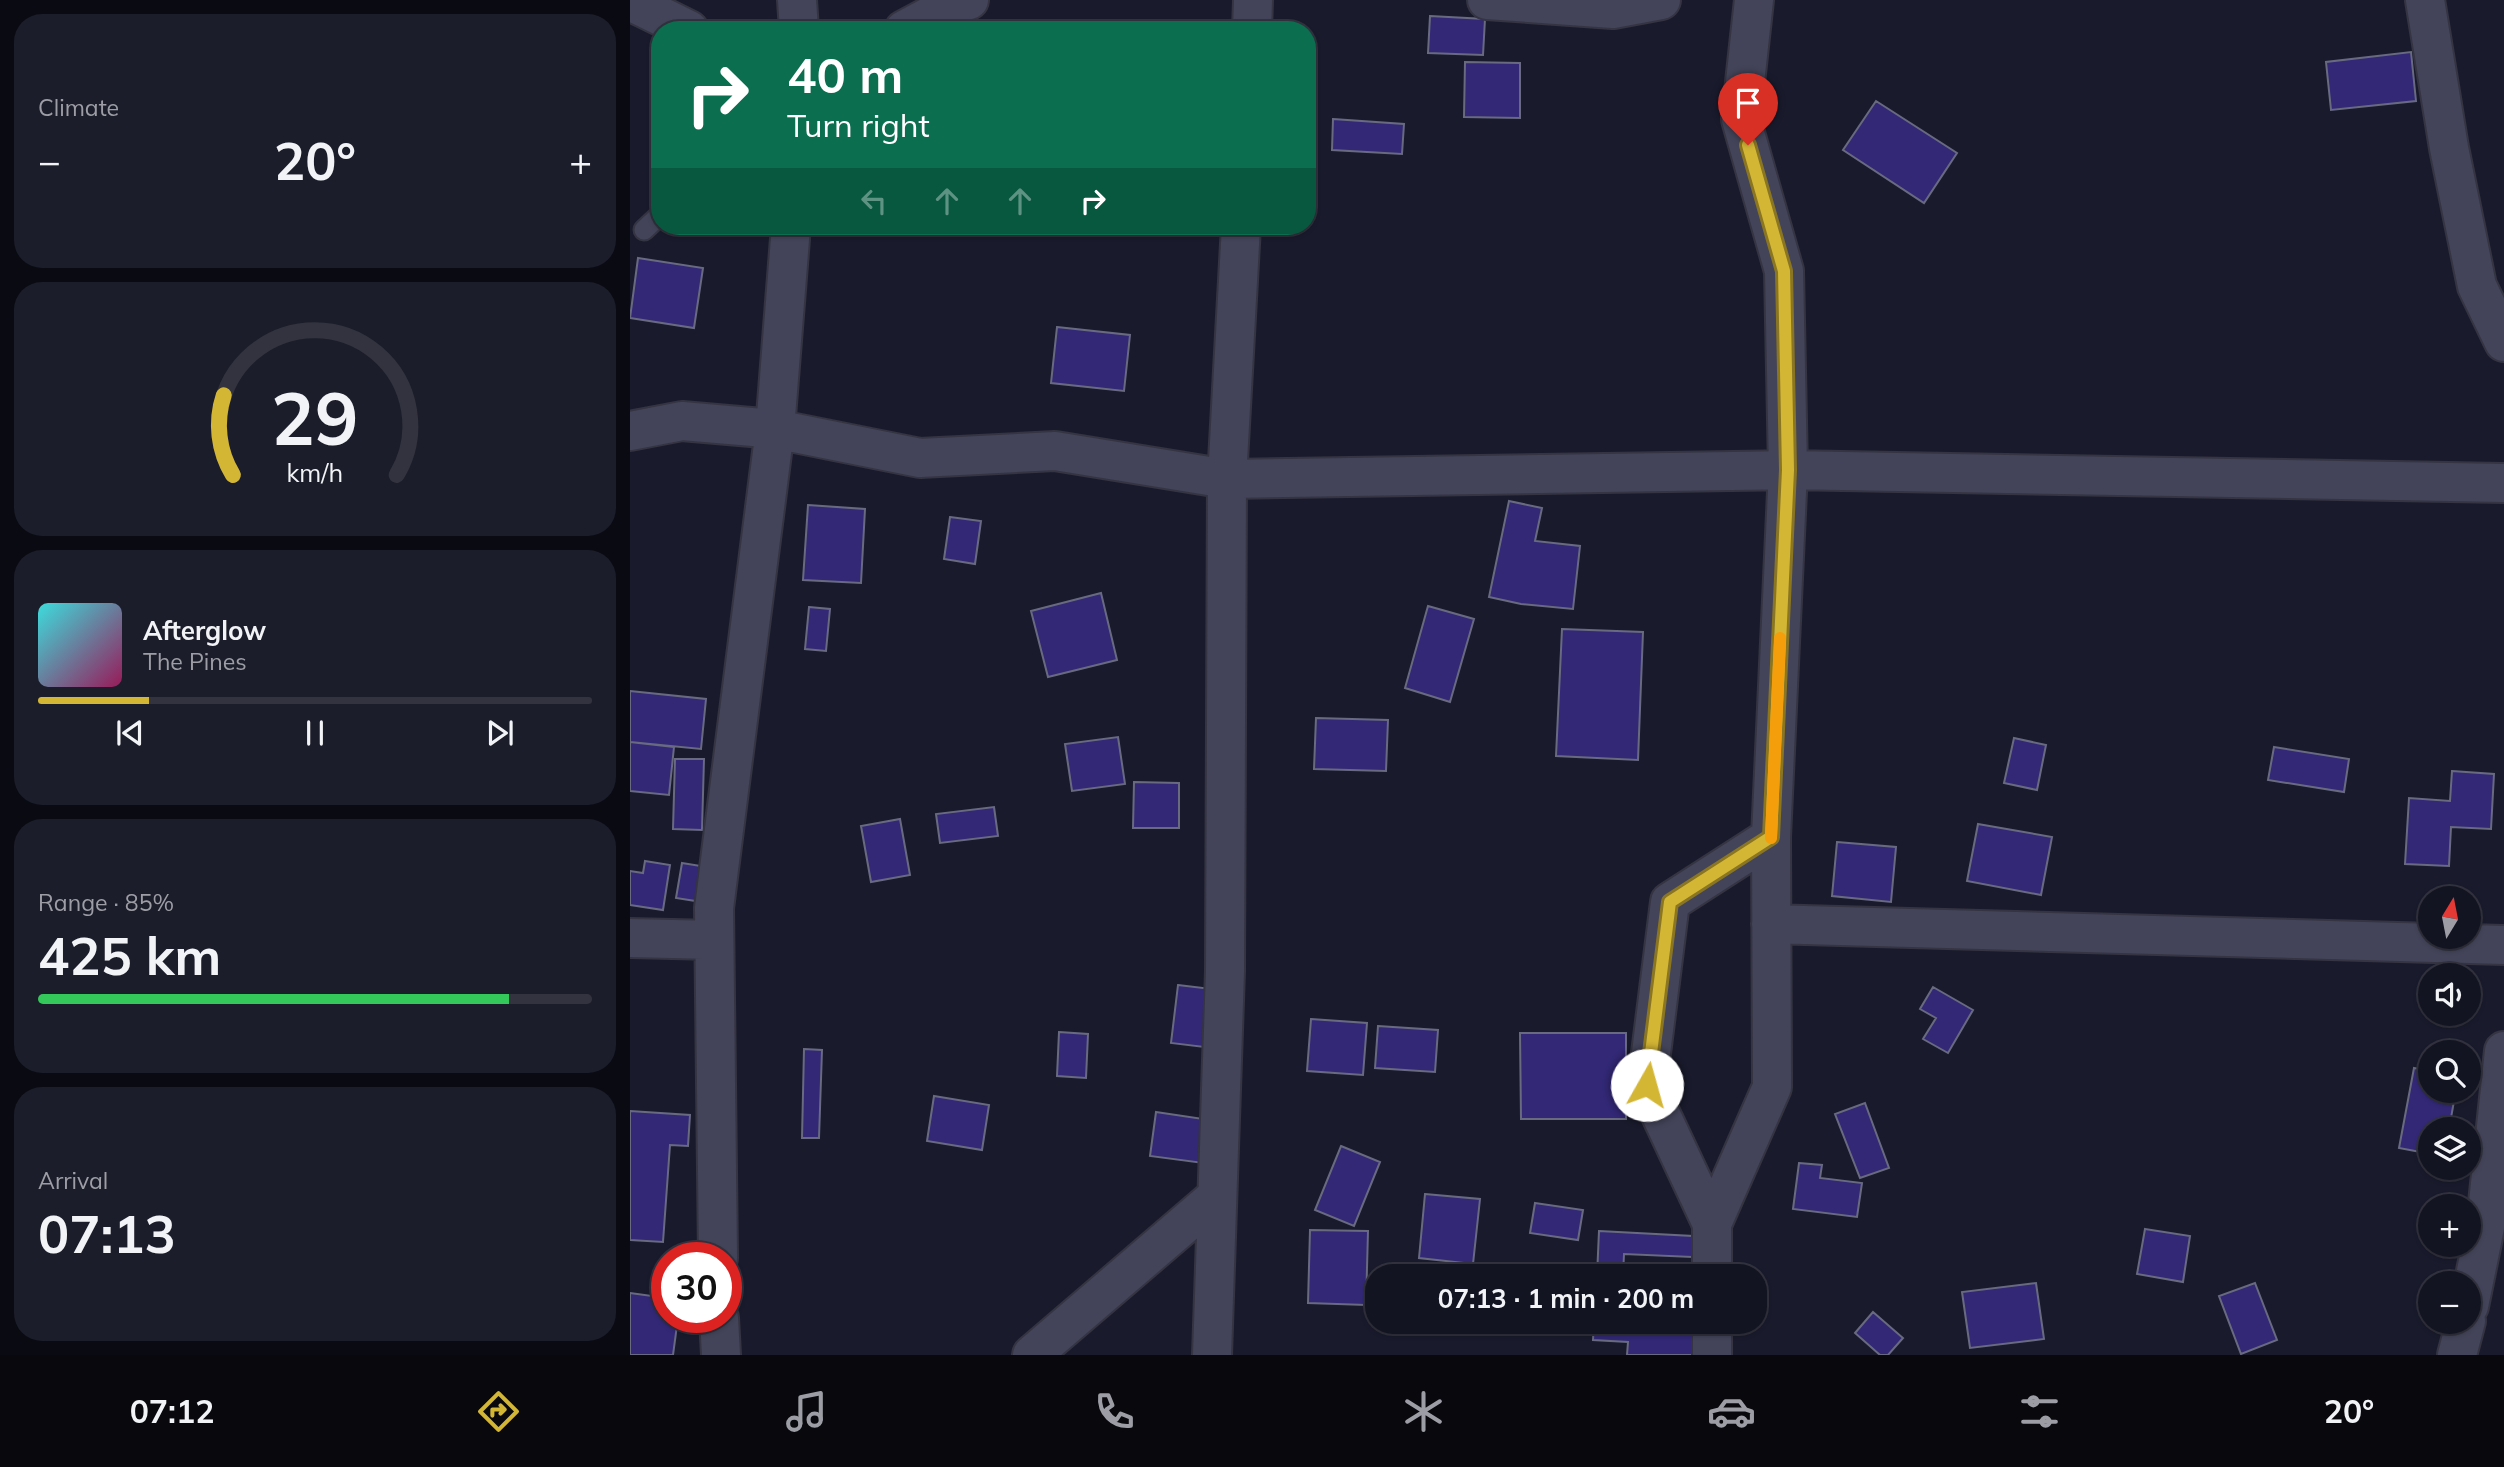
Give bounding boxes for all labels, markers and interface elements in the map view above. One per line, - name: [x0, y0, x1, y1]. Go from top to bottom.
- text: 40 m: [787, 44, 903, 105]
- icon: right: [672, 49, 763, 140]
- pin: [1718, 73, 1778, 145]
- icon: arrive: [1729, 84, 1767, 122]
- text: Climate: [38, 93, 119, 122]
- text: Turn right: [787, 105, 930, 145]
- text: 20°: [274, 128, 356, 193]
- text: −: [38, 137, 61, 185]
- text: +: [569, 137, 592, 185]
- icon: left: [855, 182, 893, 220]
- icon: ahead: [928, 182, 966, 220]
- icon: ahead: [1001, 182, 1039, 220]
- icon: right: [1074, 182, 1112, 220]
- text: 29: [271, 373, 359, 464]
- text: km/h: [287, 457, 343, 488]
- text: Afterglow: [143, 614, 266, 647]
- text: The Pines: [143, 647, 247, 676]
- icon: previous: [111, 714, 149, 752]
- icon: pause: [296, 714, 334, 752]
- icon: next: [481, 714, 519, 752]
- north arrow: [2418, 886, 2482, 948]
- map controls: [2418, 886, 2481, 1334]
- text: Range · 85%: [38, 888, 174, 917]
- text: 425 km: [38, 923, 221, 988]
- button: sound: [2418, 963, 2481, 1026]
- button: search: [2418, 1040, 2481, 1103]
- position arrow: [1610, 1048, 1684, 1122]
- button: layers: [2418, 1117, 2481, 1180]
- text: Arrival: [38, 1166, 108, 1195]
- button: +: [2418, 1194, 2481, 1257]
- text: 07:13: [38, 1201, 176, 1266]
- speed limit sign: 30: [651, 1242, 742, 1333]
- button: −: [2418, 1271, 2481, 1334]
- text: 07:13 · 1 min · 200 m: [1438, 1282, 1694, 1315]
- icon: directions: [474, 1387, 523, 1436]
- icon: music: [782, 1387, 831, 1436]
- icon: phone: [1090, 1387, 1139, 1436]
- icon: climate: [1399, 1387, 1448, 1436]
- icon: car: [1707, 1387, 1756, 1436]
- icon: filters: [2015, 1387, 2064, 1436]
- text: 07:12: [130, 1391, 214, 1431]
- text: 20°: [2324, 1391, 2374, 1431]

